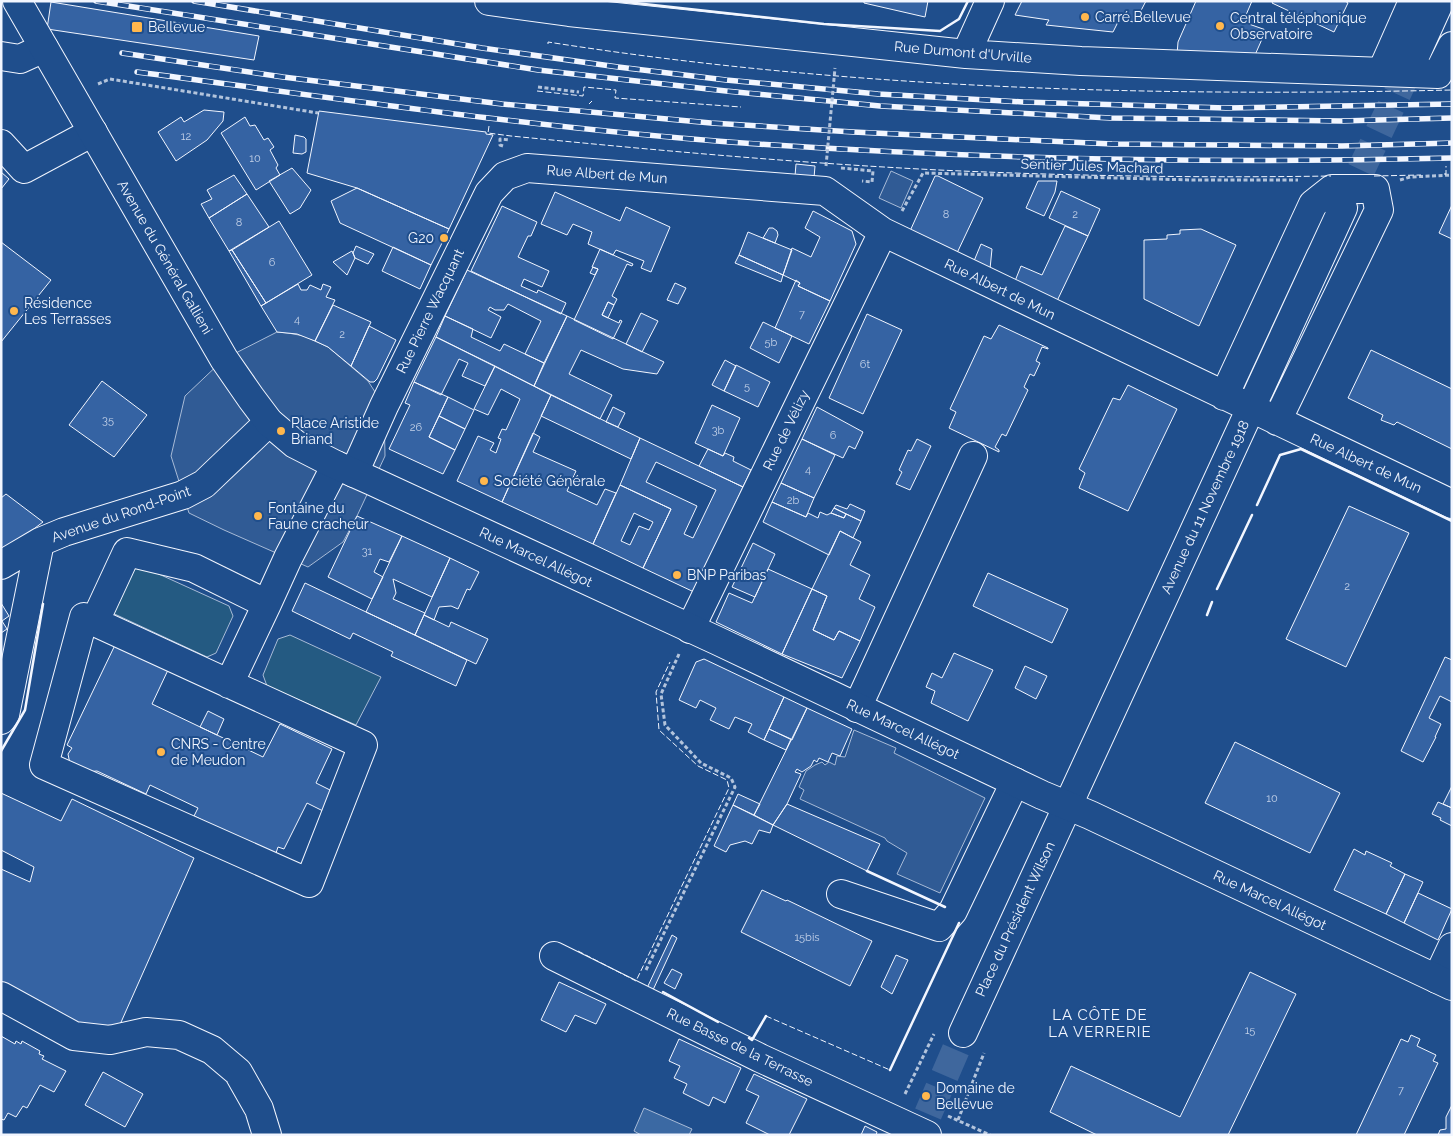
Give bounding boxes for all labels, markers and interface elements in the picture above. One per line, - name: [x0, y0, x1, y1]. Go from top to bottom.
- place label: Carré Bellevue: [1095, 9, 1191, 25]
- place label: Central téléphonique Observatoire: [1230, 10, 1366, 42]
- marker: Carré Bellevue: [1079, 11, 1091, 23]
- place label: Bellevue: [148, 19, 205, 35]
- marker: Bellevue: [130, 20, 144, 34]
- marker: Central téléphonique Observatoire: [1214, 20, 1226, 32]
- street label: Rue Dumont d'Urville: [893, 38, 1033, 66]
- house number: 12: [181, 130, 191, 143]
- house number: 10: [249, 152, 261, 165]
- street label: Sentier Jules Machard: [1020, 156, 1164, 176]
- street label: Rue Albert de Mun: [546, 162, 668, 186]
- street label: Avenue du Général Gallieni: [114, 177, 216, 337]
- house number: 8: [943, 208, 949, 221]
- house number: 2: [1072, 208, 1078, 221]
- house number: 8: [236, 216, 242, 229]
- place label: G20: [408, 230, 434, 246]
- marker: G20: [438, 232, 450, 244]
- street label: Rue Pierre Wacquant: [393, 246, 467, 376]
- street label: Rue Albert de Mun: [942, 255, 1058, 323]
- house number: 6: [269, 256, 276, 269]
- place label: Résidence Les Terrasses: [24, 295, 112, 327]
- marker: Résidence Les Terrasses: [8, 305, 20, 317]
- house number: 7: [799, 308, 805, 321]
- house number: 4: [294, 313, 300, 326]
- house number: 2: [339, 328, 345, 341]
- house number: 5b: [765, 336, 778, 349]
- house number: 6t: [860, 358, 870, 371]
- house number: 5: [744, 380, 750, 393]
- street label: Rue de Vélizy: [760, 387, 812, 473]
- house number: 35: [102, 414, 114, 427]
- place label: Place Aristide Briand: [291, 415, 379, 447]
- street label: Avenue du 11 Novembre 1918: [1158, 418, 1252, 596]
- house number: 26: [410, 421, 423, 434]
- house number: 3b: [712, 424, 725, 437]
- marker: Place Aristide Briand: [275, 425, 287, 437]
- house number: 6: [830, 429, 837, 442]
- street label: Rue Albert de Mun: [1308, 430, 1424, 496]
- house number: 4: [805, 463, 811, 476]
- place label: Société Générale: [494, 473, 605, 489]
- marker: Société Générale: [478, 475, 490, 487]
- street label: Avenue du Rond-Point: [49, 483, 193, 545]
- house number: 2b: [787, 494, 799, 507]
- place label: Fontaine du Faune cracheur: [268, 500, 369, 532]
- marker: Fontaine du Faune cracheur: [252, 510, 264, 522]
- street label: Rue Marcel Allégot: [477, 524, 595, 590]
- house number: 31: [362, 545, 373, 558]
- place label: BNP Paribas: [687, 567, 767, 583]
- marker: BNP Paribas: [671, 569, 683, 581]
- house number: 2: [1344, 580, 1350, 593]
- street label: Rue Marcel Allégot: [844, 696, 962, 762]
- place label: CNRS - Centre de Meudon: [171, 736, 266, 768]
- marker: CNRS - Centre de Meudon: [155, 746, 167, 758]
- house number: 10: [1266, 792, 1278, 805]
- street label: Place du Président Wilson: [972, 839, 1058, 999]
- street label: Rue Marcel Allégot: [1211, 867, 1329, 933]
- house number: 15bis: [794, 931, 820, 944]
- street label: Rue Basse de la Terrasse: [664, 1005, 816, 1089]
- district label: LA CÔTE DE LA VERRERIE: [1048, 1006, 1152, 1041]
- house number: 15: [1245, 1024, 1255, 1037]
- place label: Domaine de Bellevue: [936, 1080, 1015, 1112]
- house number: 7: [1398, 1084, 1404, 1097]
- marker: Domaine de Bellevue: [920, 1090, 932, 1102]

